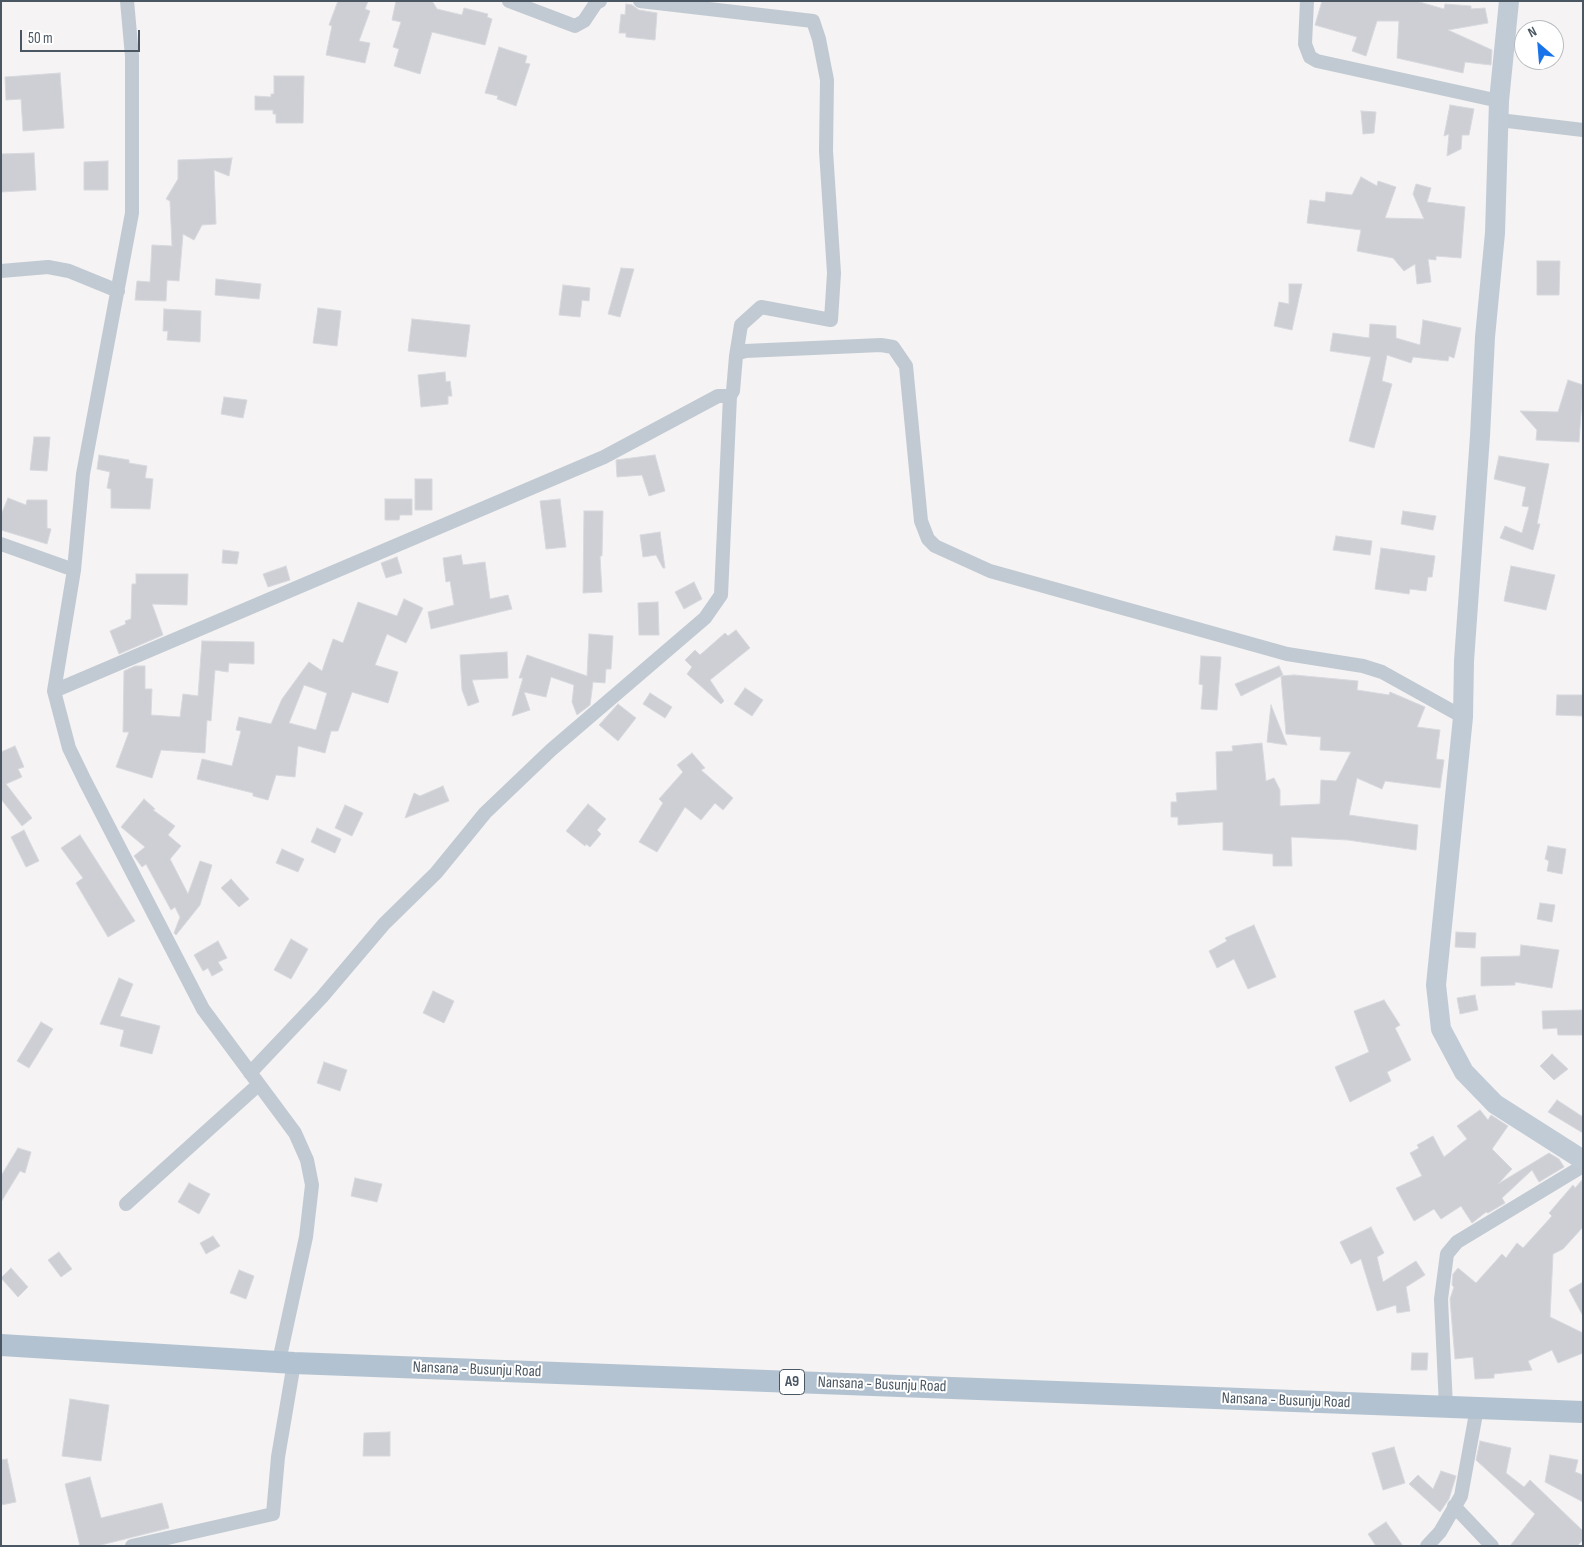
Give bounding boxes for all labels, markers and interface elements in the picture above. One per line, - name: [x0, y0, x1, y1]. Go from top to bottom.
- scale bar: [22, 20, 142, 52]
- north arrow: [1514, 20, 1564, 70]
- text: N: [1525, 23, 1540, 41]
- text: 50 m: [28, 29, 53, 48]
- street label: Nansana - Busunju Road: [412, 1358, 542, 1382]
- road number: A9: [780, 1370, 804, 1394]
- street label: Nansana - Busunju Road: [817, 1373, 947, 1397]
- street label: Nansana - Busunju Road: [1221, 1389, 1351, 1413]

